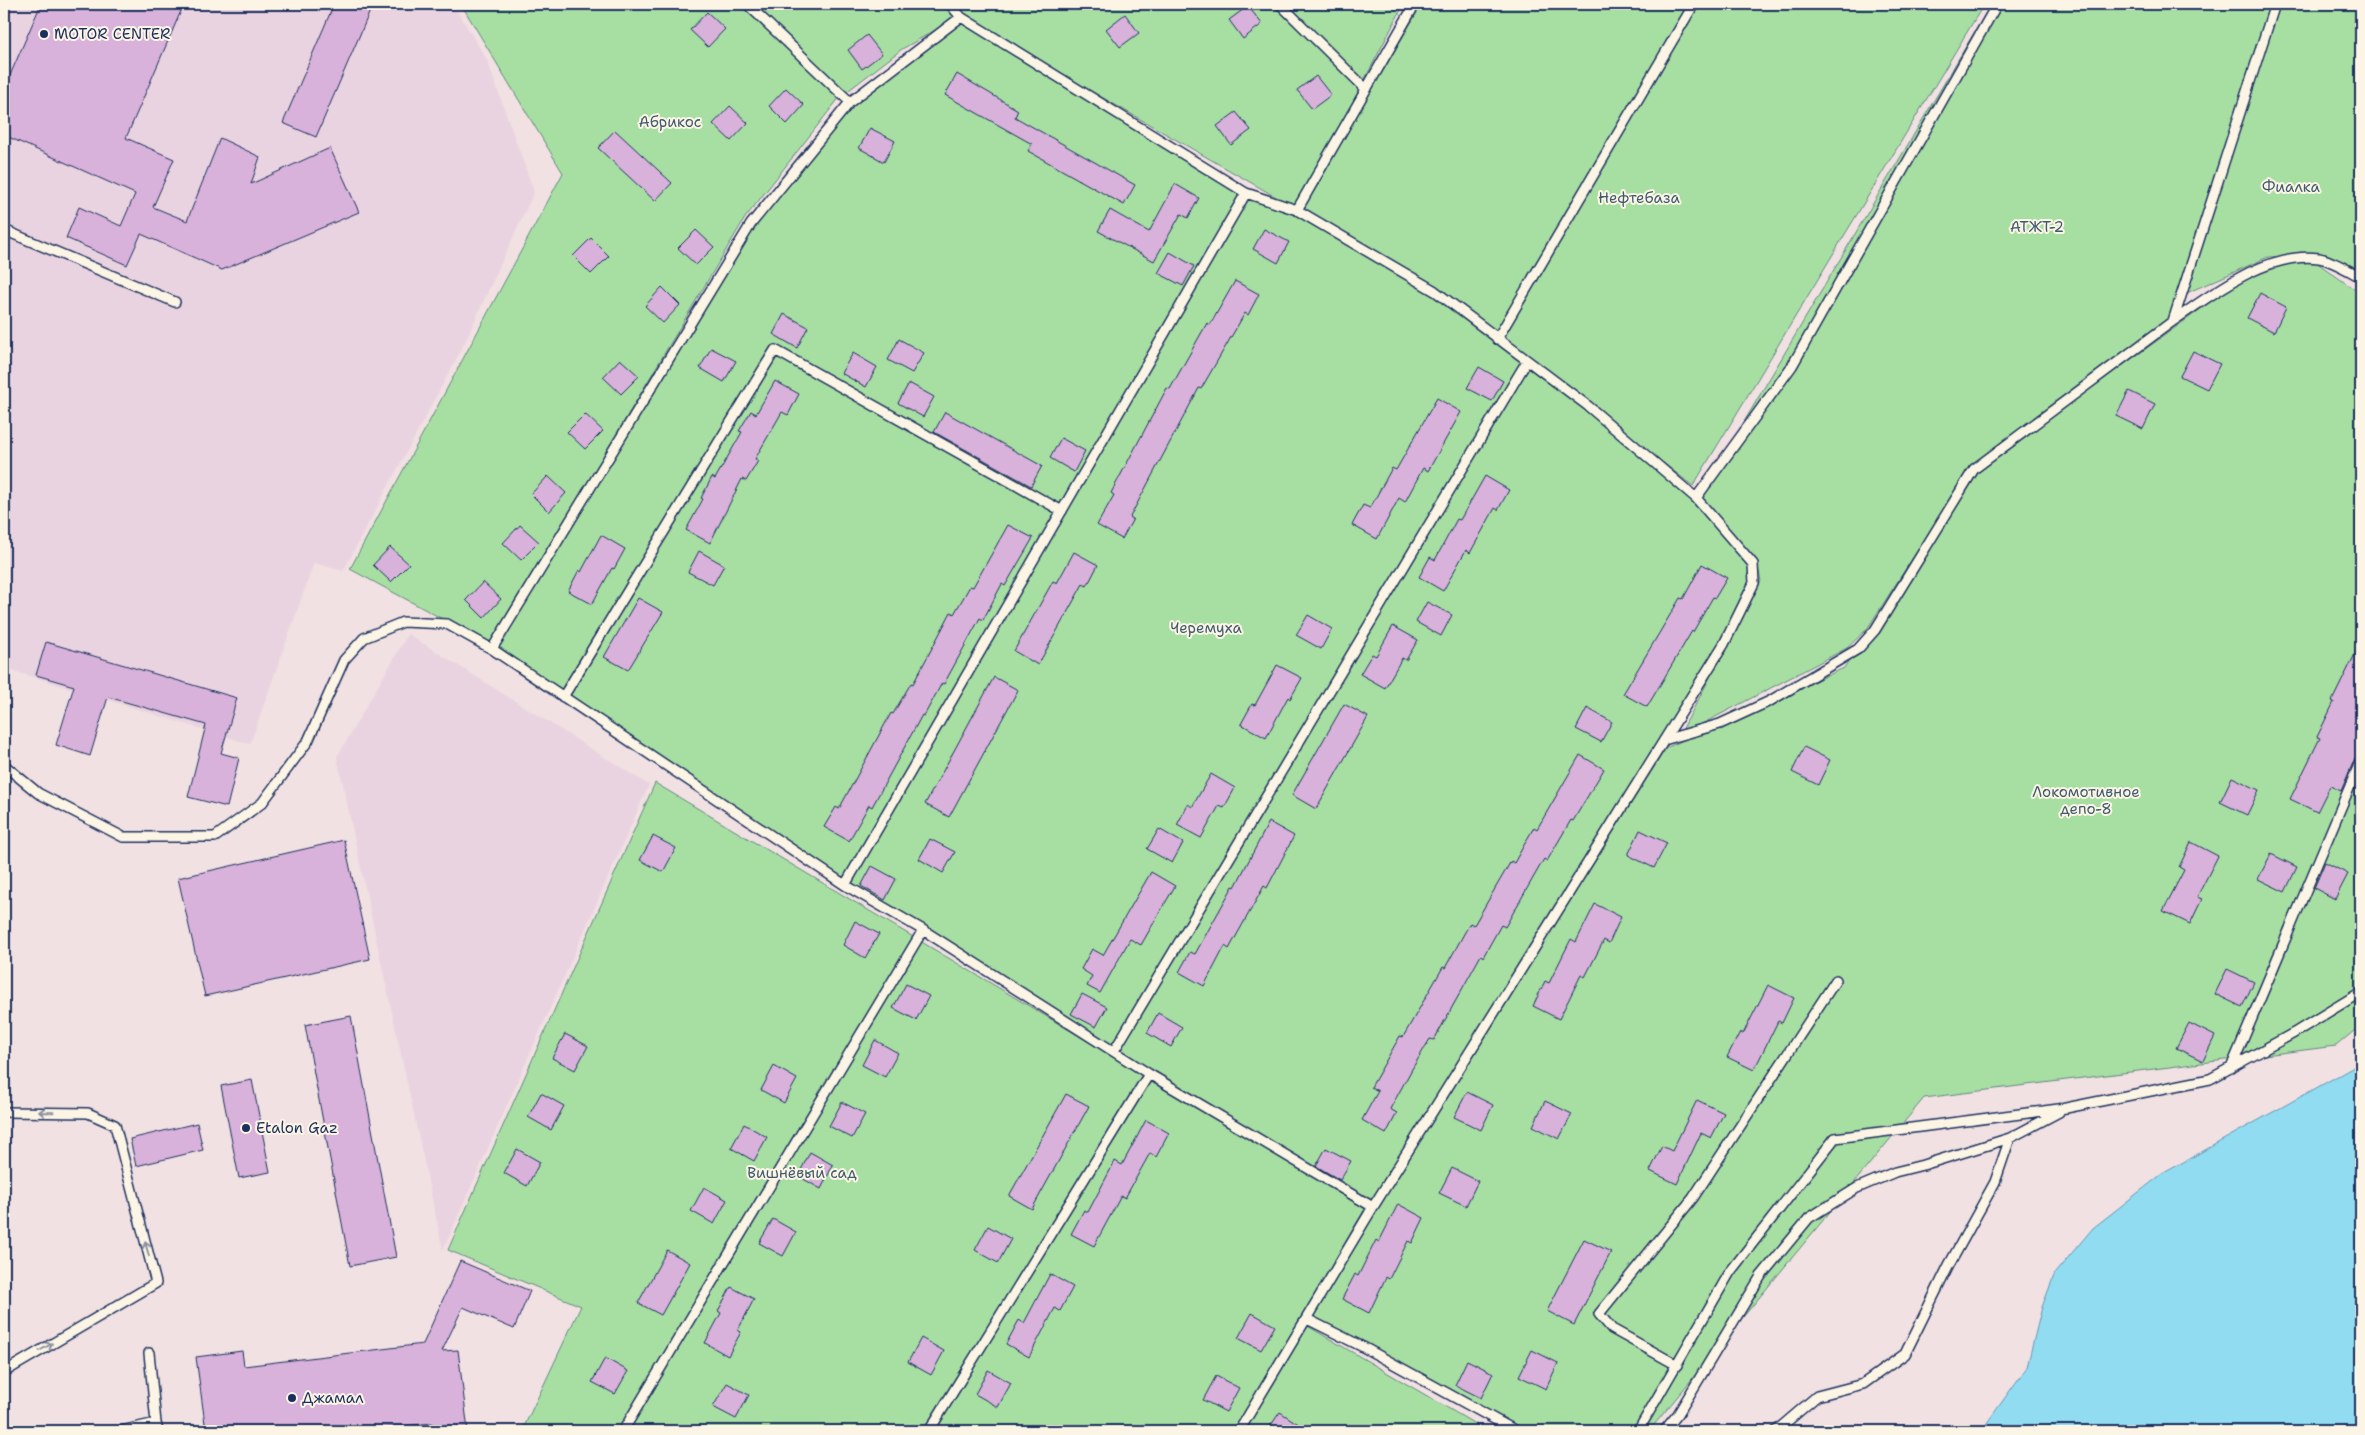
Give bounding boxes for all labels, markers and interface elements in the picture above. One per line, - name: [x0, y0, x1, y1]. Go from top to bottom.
- place label: MOTOR CENTER: [54, 24, 170, 44]
- marker: MOTOR CENTER: [38, 28, 50, 40]
- park label: Абрикос: [639, 112, 701, 132]
- park label: Фиалка: [2262, 177, 2321, 197]
- park label: Нефтебаза: [1598, 188, 1680, 208]
- park label: АТЖТ-2: [2010, 217, 2064, 237]
- park label: Черемуха: [1170, 618, 1242, 638]
- park label: Локомотивное депо-8: [2032, 782, 2140, 819]
- one-way arrow: [38, 1108, 54, 1117]
- place label: Etalon Gaz: [256, 1118, 338, 1138]
- marker: Etalon Gaz: [240, 1122, 252, 1134]
- park label: Вишнёвый сад: [747, 1163, 857, 1183]
- one-way arrow: [142, 1241, 151, 1257]
- one-way arrow: [38, 1342, 53, 1352]
- place label: Джамал: [302, 1388, 364, 1408]
- marker: Джамал: [286, 1392, 298, 1404]

